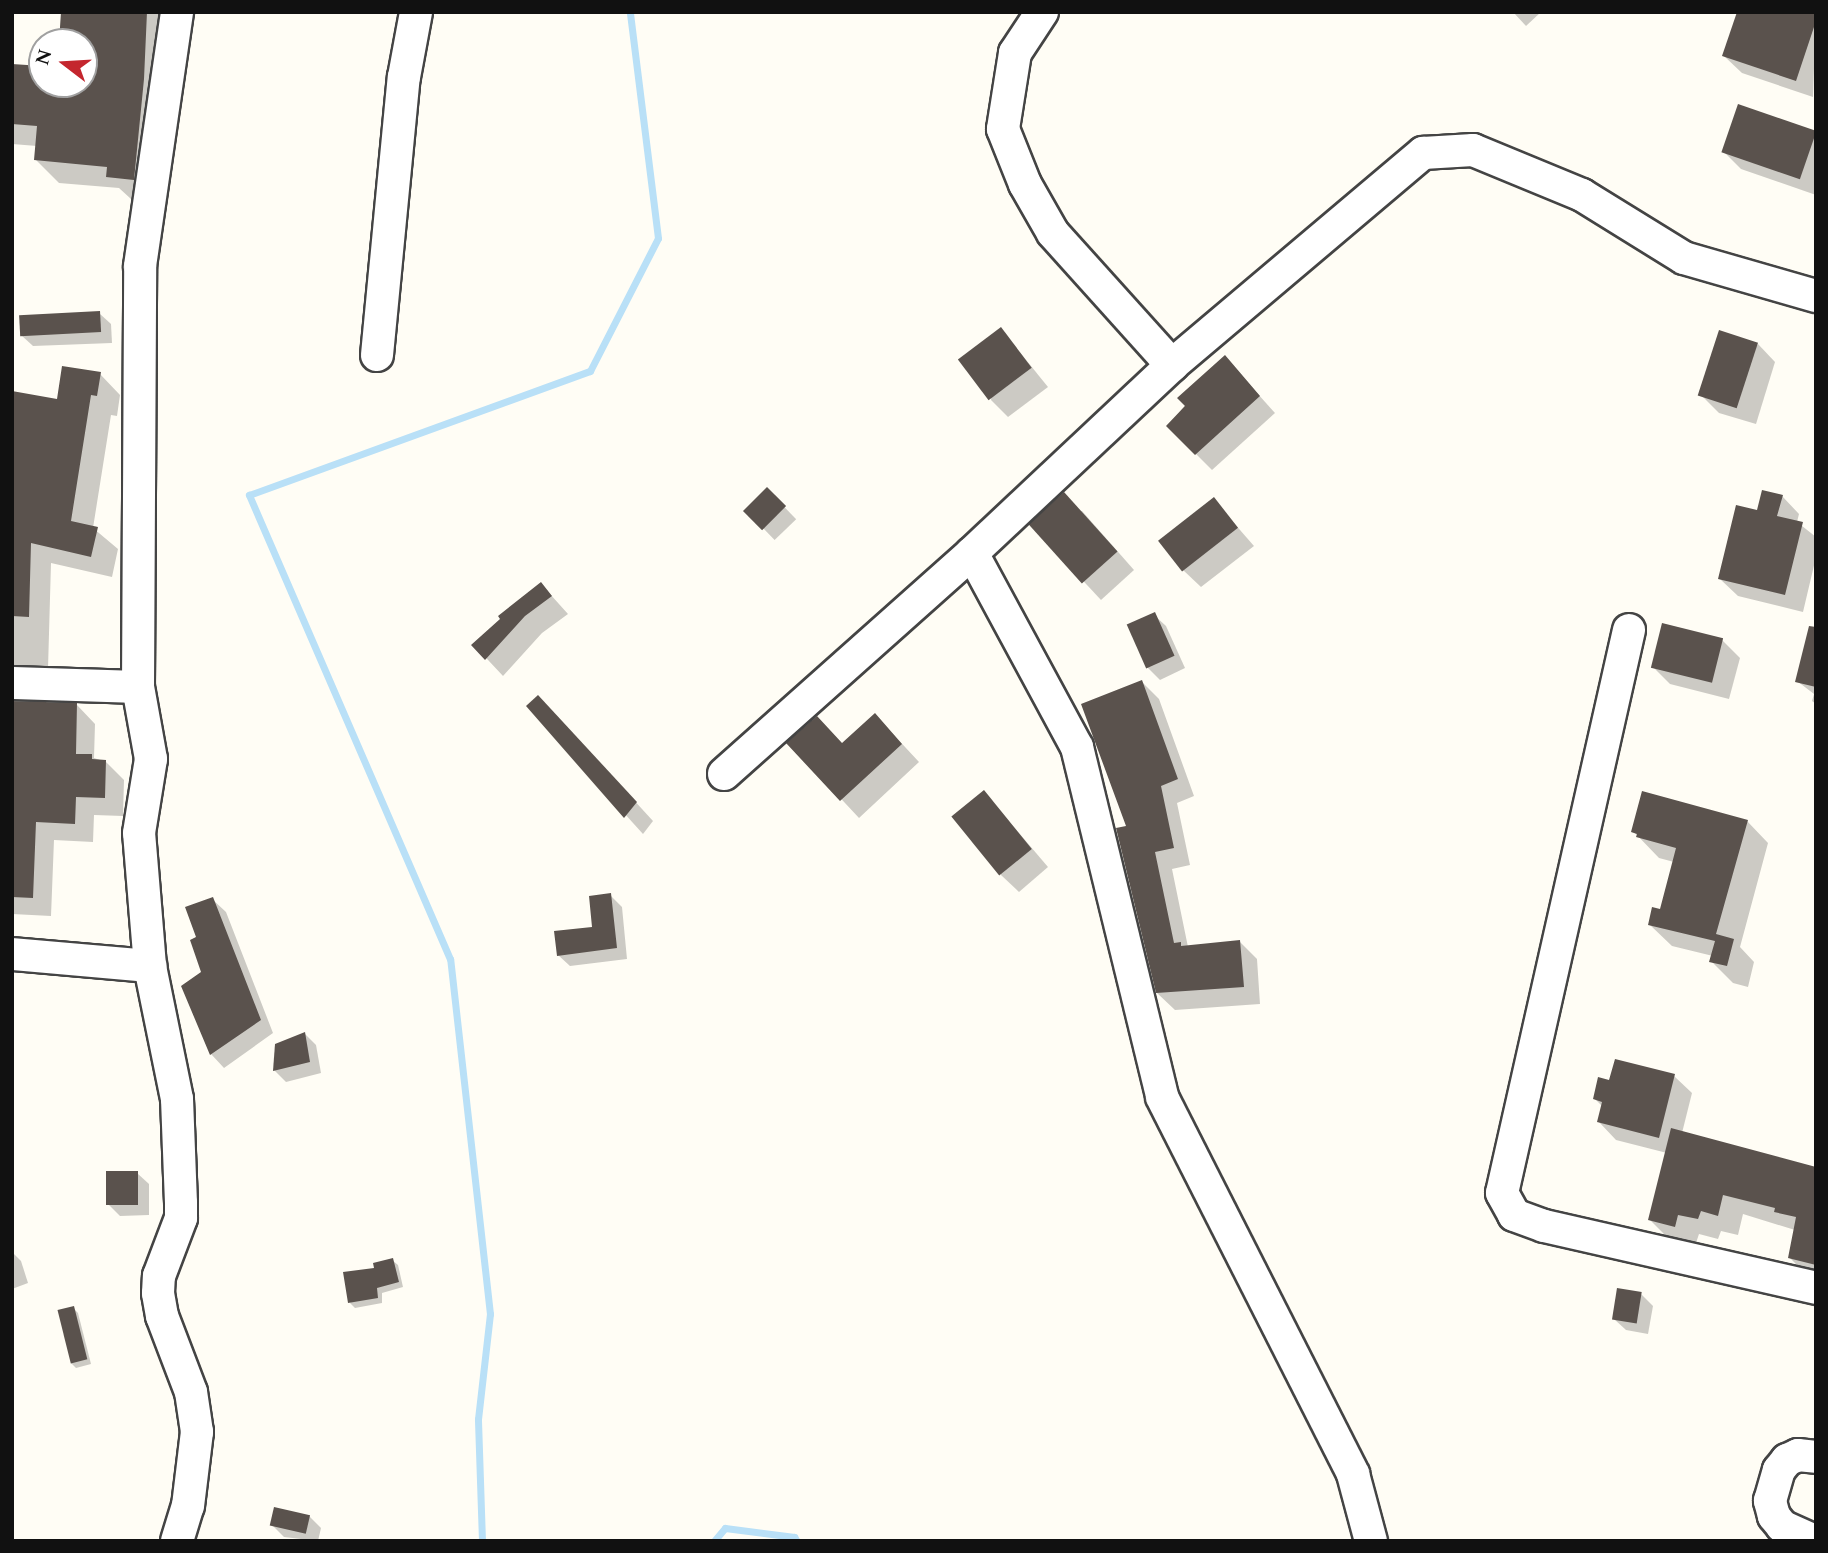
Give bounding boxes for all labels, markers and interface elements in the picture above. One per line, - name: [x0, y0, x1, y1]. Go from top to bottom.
- north arrow: [28, 28, 98, 98]
- text: N: [28, 46, 60, 69]

